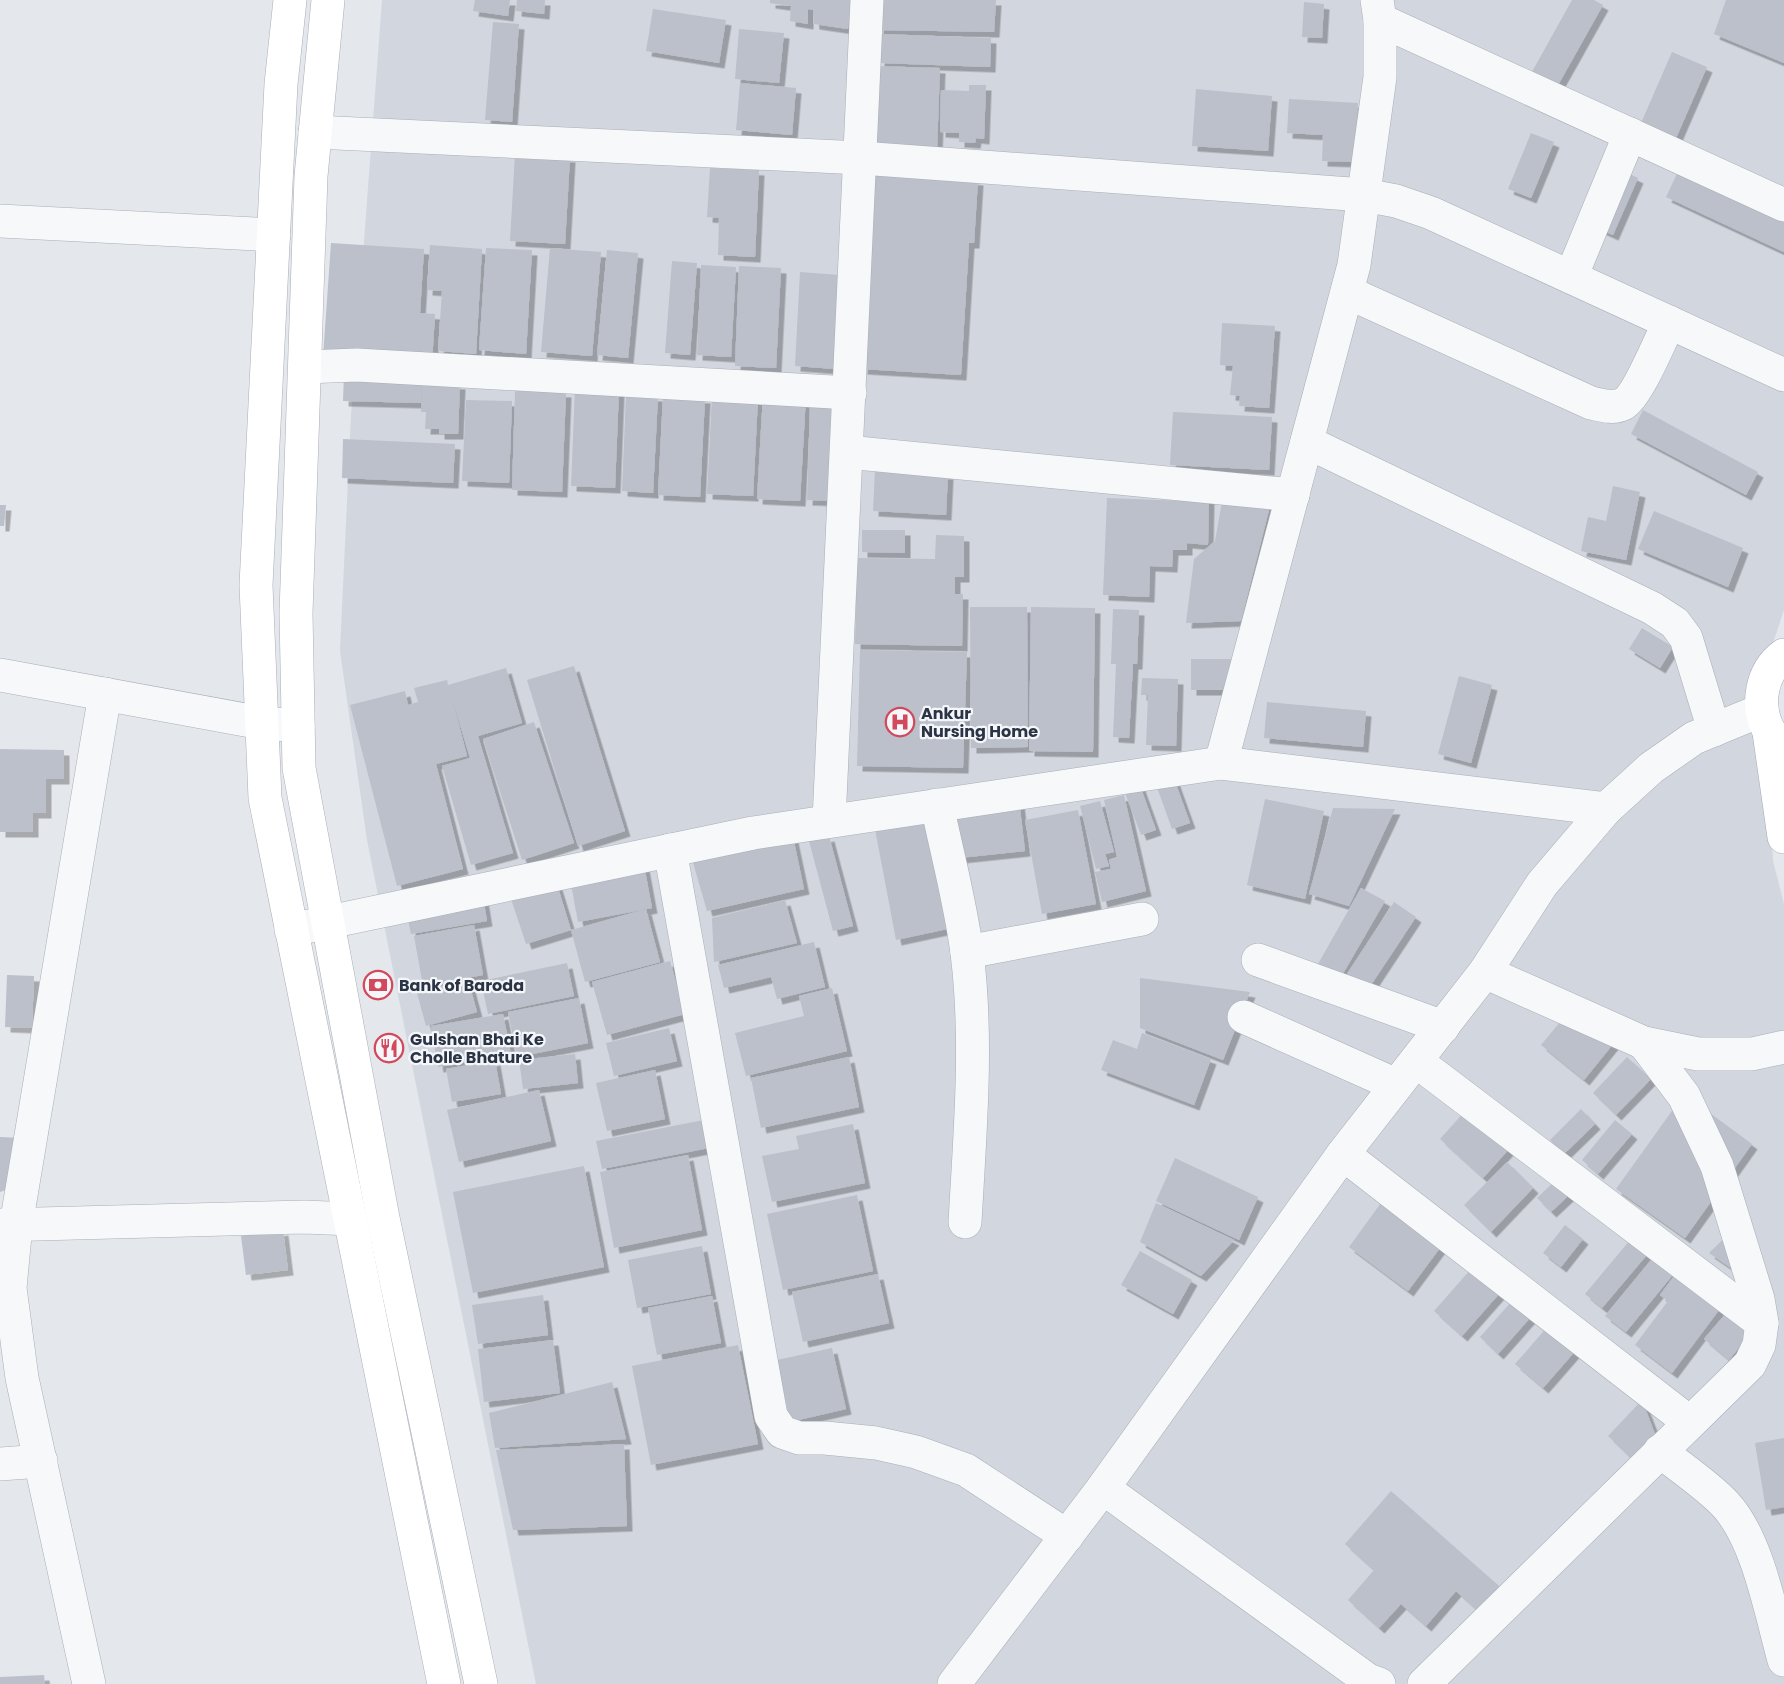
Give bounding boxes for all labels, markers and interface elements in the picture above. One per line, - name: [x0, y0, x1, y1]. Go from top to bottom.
- place label: Ankur Nursing Home: [921, 702, 1038, 743]
- hospital icon: Ankur Nursing Home: [884, 706, 916, 738]
- bank icon: Bank of Baroda: [362, 969, 394, 1001]
- place label: Bank of Baroda: [399, 974, 524, 997]
- place label: Gulshan Bhai Ke Cholle Bhature: [410, 1028, 544, 1069]
- restaurant icon: Gulshan Bhai Ke Cholle Bhature: [373, 1032, 405, 1064]

